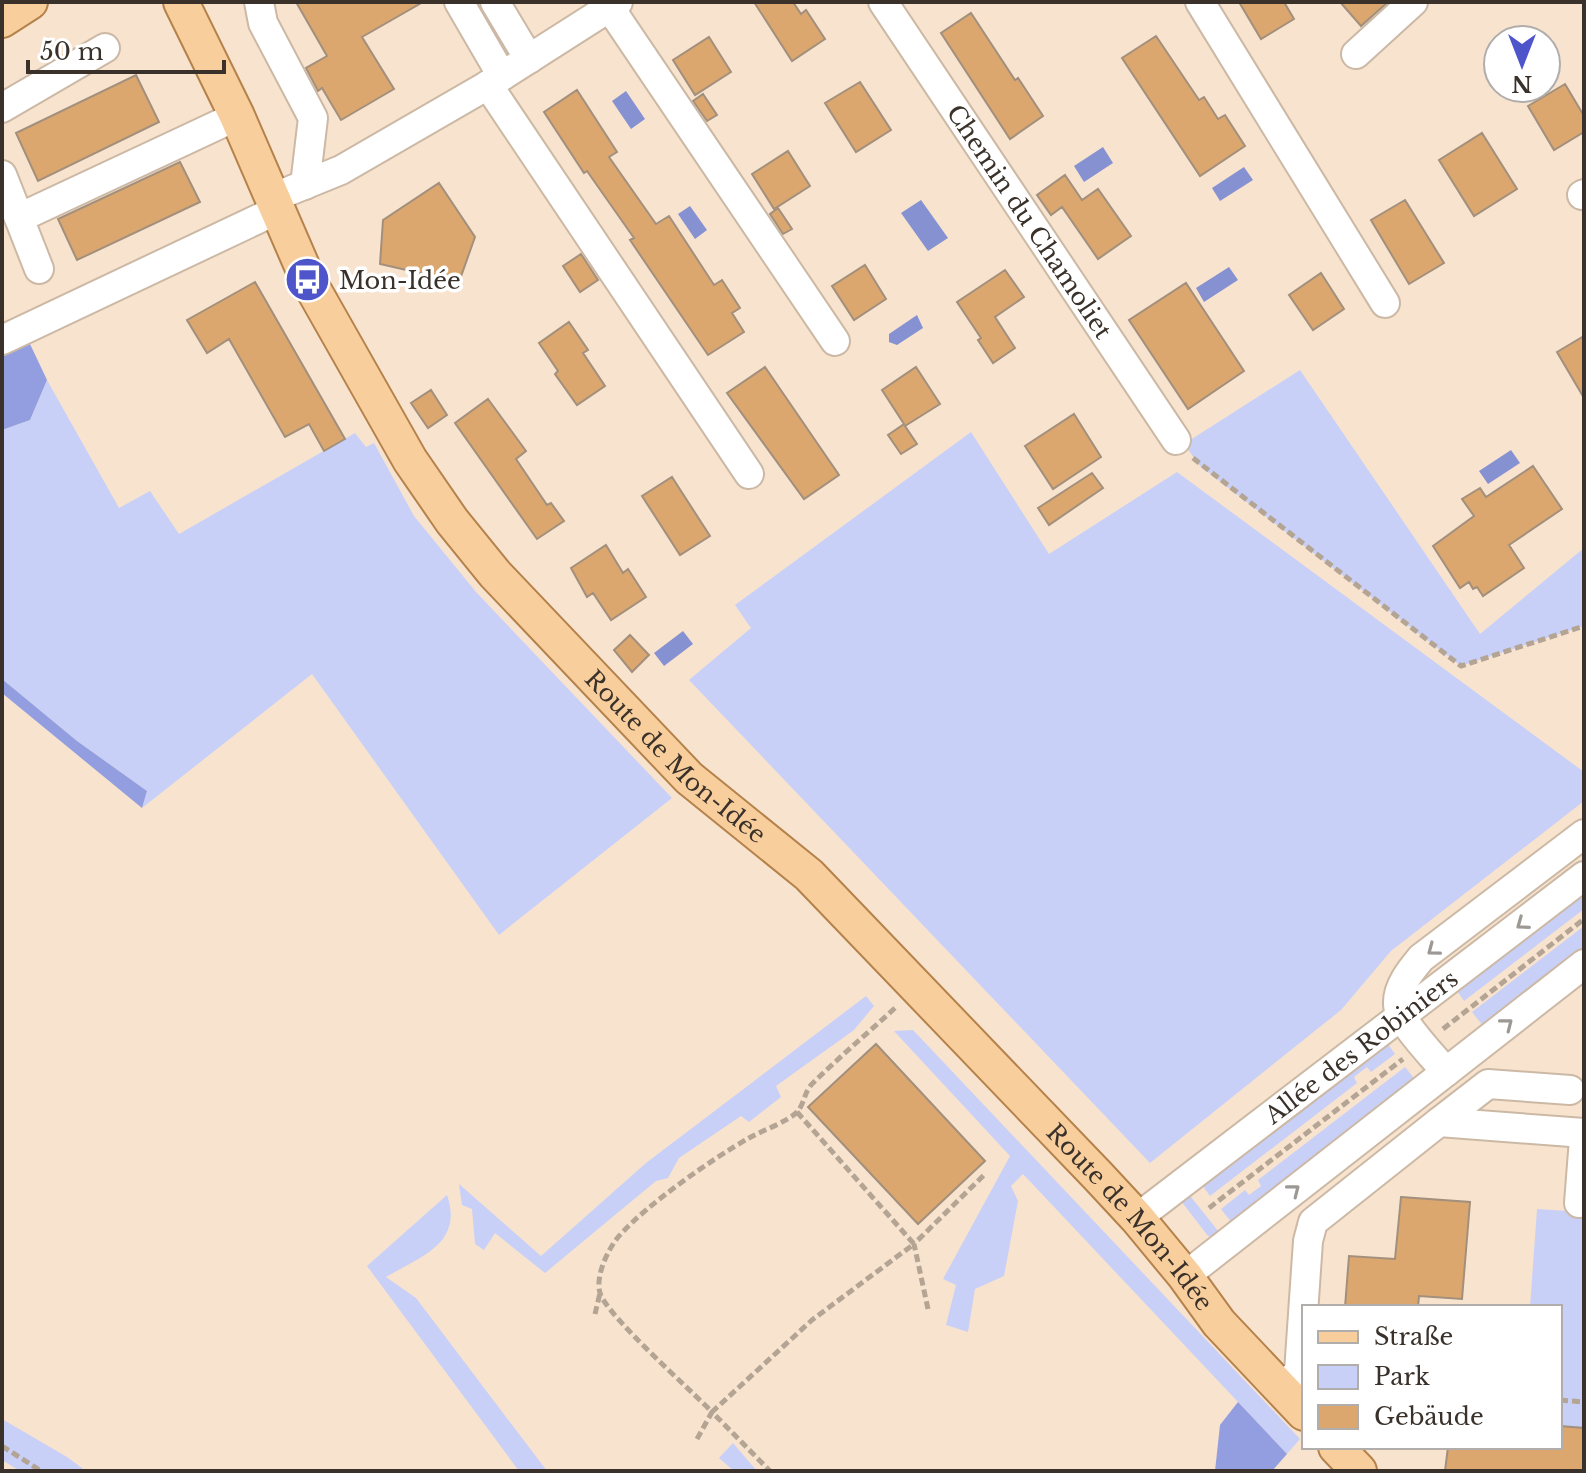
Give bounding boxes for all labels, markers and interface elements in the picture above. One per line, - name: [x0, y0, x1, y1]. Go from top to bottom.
- scale bar: [28, 24, 224, 74]
- north arrow: [1482, 24, 1562, 104]
- text: 50 m: [40, 37, 104, 66]
- text: N: [1511, 70, 1532, 97]
- street label: Chemin du Chamoliet: [941, 99, 1118, 344]
- bus stop icon: Mon-Idée: [284, 256, 332, 304]
- place label: Mon-Idée: [339, 266, 461, 295]
- street label: Route de Mon-Idée: [579, 664, 772, 849]
- one-way arrow: [1516, 914, 1531, 928]
- one-way arrow: [1427, 940, 1442, 954]
- street label: Allée des Robiniers: [1258, 964, 1463, 1130]
- one-way arrow: [1498, 1019, 1512, 1034]
- street label: Route de Mon-Idée: [1041, 1117, 1219, 1316]
- one-way arrow: [1285, 1185, 1299, 1200]
- legend: [1302, 1305, 1562, 1449]
- text: Straße: [1374, 1322, 1453, 1351]
- text: Park: [1374, 1362, 1430, 1391]
- text: Gebäude: [1374, 1402, 1484, 1431]

